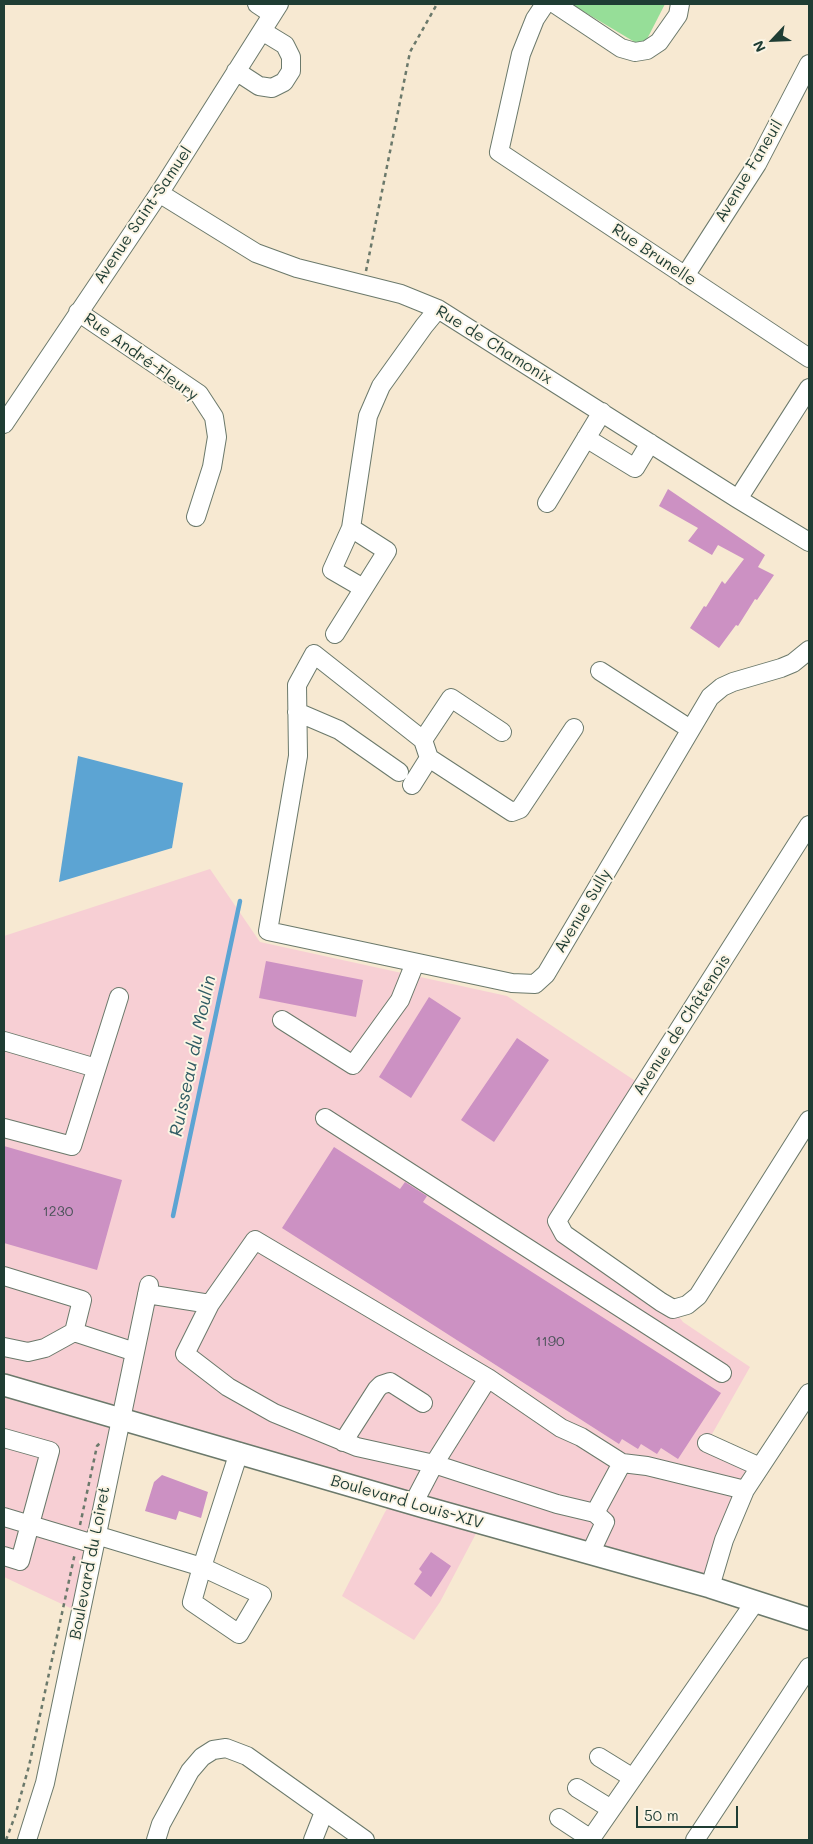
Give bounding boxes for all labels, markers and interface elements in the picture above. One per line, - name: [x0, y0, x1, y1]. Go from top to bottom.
- north arrow: [748, 15, 798, 65]
- text: N: [748, 38, 770, 55]
- street label: Avenue Faneuil: [711, 116, 787, 226]
- street label: Avenue Saint-Samuel: [90, 143, 196, 287]
- street label: Rue Brunelle: [608, 220, 700, 290]
- street label: Rue de Chamonix: [432, 301, 556, 389]
- street label: Rue André-Fleury: [80, 309, 202, 405]
- street label: Avenue Sully: [550, 866, 616, 956]
- street label: Avenue de Châtenois: [629, 951, 735, 1099]
- water label: Ruisseau du Moulin: [165, 973, 221, 1139]
- house number: 1230: [43, 1204, 73, 1220]
- house number: 1190: [535, 1334, 565, 1350]
- street label: Boulevard Louis-XIV: [328, 1471, 486, 1533]
- street label: Boulevard du Loiret: [66, 1485, 114, 1641]
- scale bar: [638, 1796, 740, 1828]
- text: 50 m: [644, 1805, 679, 1825]

